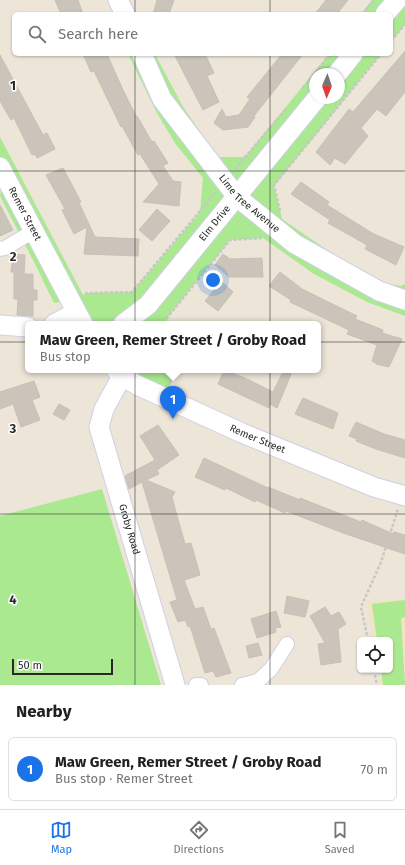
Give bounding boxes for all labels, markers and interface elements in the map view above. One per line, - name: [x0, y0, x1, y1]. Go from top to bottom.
- search box: [12, 12, 393, 56]
- icon: search: [26, 23, 48, 45]
- text: Search here: [58, 25, 138, 43]
- north arrow: [309, 68, 345, 104]
- text: 1: [10, 78, 16, 93]
- street label: Lime Tree Avenue: [216, 172, 282, 235]
- street label: Remer Street: [6, 185, 44, 243]
- street label: Elm Drive: [197, 203, 233, 244]
- text: 2: [10, 249, 17, 264]
- your location: [203, 270, 223, 290]
- popup: [25, 321, 321, 373]
- text: Maw Green, Remer Street / Groby Road: [40, 331, 306, 349]
- text: Bus stop: [40, 349, 91, 364]
- pin: 1: [160, 386, 186, 419]
- text: 3: [9, 421, 17, 436]
- street label: Remer Street: [228, 422, 287, 456]
- street label: Groby Road: [116, 503, 142, 556]
- text: 4: [9, 592, 17, 607]
- map controls: [357, 637, 393, 673]
- button: locate: [357, 637, 393, 673]
- scale bar: [12, 657, 113, 676]
- text: 50 m: [18, 659, 42, 672]
- text: Nearby: [16, 701, 71, 722]
- text: Maw Green, Remer Street / Groby Road: [55, 753, 321, 771]
- text: 1: [27, 762, 33, 777]
- text: 70 m: [361, 762, 388, 777]
- text: Bus stop · Remer Street: [55, 771, 193, 786]
- tab: Map: [50, 819, 72, 856]
- tab: Directions: [173, 819, 224, 856]
- tab: Saved: [325, 819, 355, 856]

